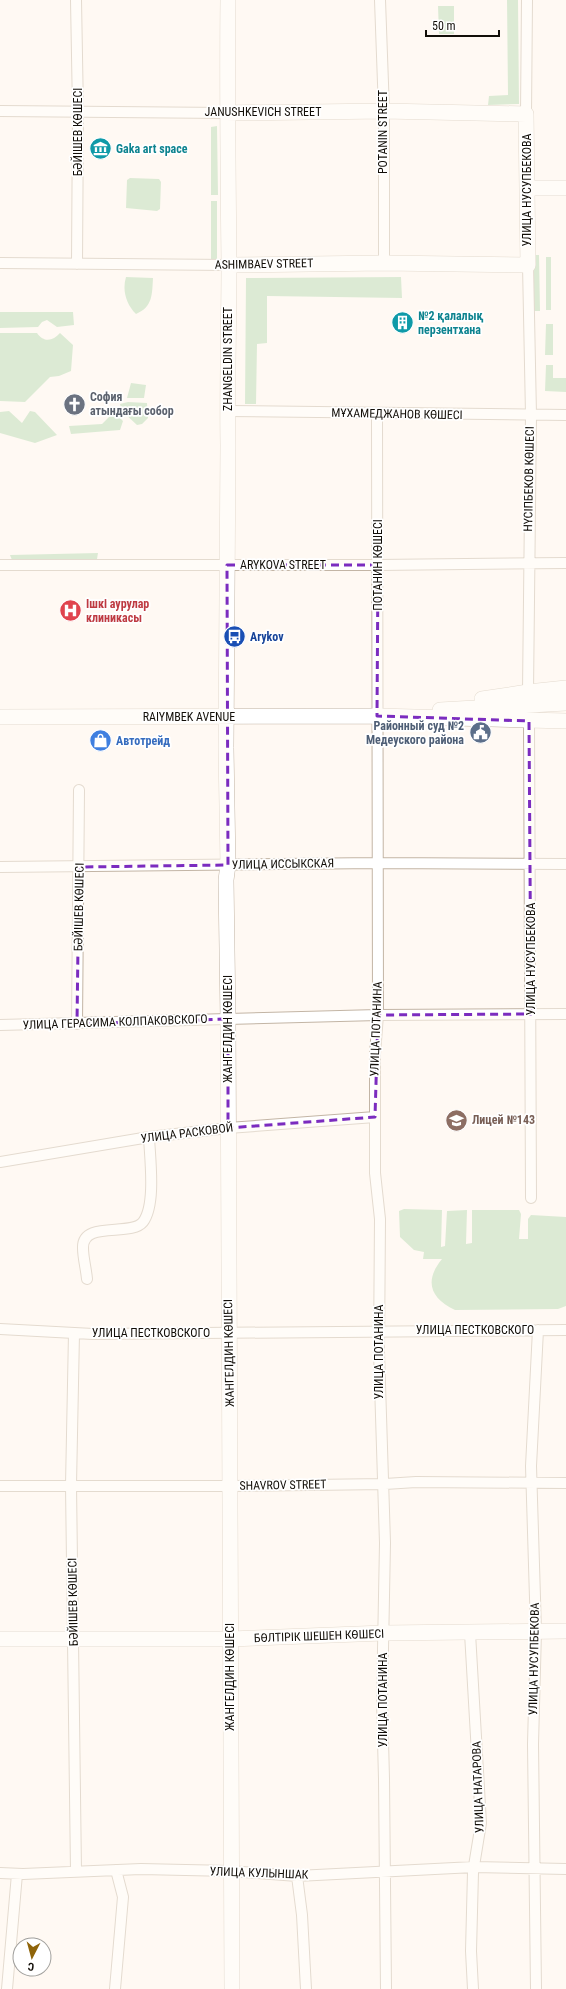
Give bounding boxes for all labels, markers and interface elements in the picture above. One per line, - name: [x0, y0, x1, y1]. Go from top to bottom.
- scale bar: [426, 12, 499, 38]
- text: 50 m: [432, 19, 456, 33]
- street label: БӘЙІШЕВ КӨШЕСІ: [70, 88, 85, 176]
- street label: POTANIN STREET: [376, 90, 390, 174]
- street label: JANUSHKEVICH STREET: [205, 105, 321, 119]
- street label: УЛИЦА НУСУПБЕКОВА: [520, 133, 534, 247]
- museum icon: Gaka art space: [88, 136, 114, 162]
- place label: Gaka art space: [116, 142, 188, 156]
- street label: ASHIMBAEV STREET: [215, 256, 313, 272]
- street label: ZHANGELDIN STREET: [221, 307, 235, 411]
- place label: №2 қалалық перзентхана: [418, 309, 483, 337]
- building icon: №2 қалалық перзентхана: [390, 310, 416, 336]
- place label: София атындағы собор: [90, 390, 174, 418]
- church icon: София атындағы собор: [62, 391, 88, 417]
- street label: МҰХАМЕДЖАНОВ КӨШЕСІ: [331, 406, 463, 422]
- street label: НҮСІПБЕКОВ КӨШЕСІ: [521, 426, 537, 532]
- street label: ПОТАНИН КӨШЕСІ: [371, 519, 385, 611]
- street label: ARYKOVA STREET: [240, 558, 326, 572]
- place label: Ішкі аурулар клиникасы: [86, 597, 149, 625]
- hospital icon: Ішкі аурулар клиникасы: [57, 598, 83, 624]
- bus stop icon: Arykov: [222, 624, 248, 650]
- place label: Arykov: [250, 630, 284, 644]
- street label: RAIYMBEK AVENUE: [143, 710, 235, 724]
- place label: Районный суд №2 Медеуского района: [366, 719, 464, 747]
- public building icon: Районный суд №2 Медеуского района: [467, 720, 493, 746]
- shop icon: Автотрейд: [88, 728, 114, 754]
- place label: Автотрейд: [116, 734, 170, 748]
- street label: УЛИЦА ИССЫКСКАЯ: [232, 856, 334, 872]
- street label: БӘЙІШЕВ КӨШЕСІ: [70, 863, 87, 951]
- street label: УЛИЦА НУСУПБЕКОВА: [524, 902, 538, 1016]
- street label: ЖАНГЕЛДИН КӨШЕСІ: [221, 975, 235, 1083]
- street label: УЛИЦА ПОТАНИНА: [367, 981, 385, 1077]
- street label: УЛИЦА ГЕРАСИМА КОЛПАКОВСКОГО: [22, 1012, 208, 1032]
- school or university icon: Лицей №143: [443, 1107, 469, 1133]
- place label: Лицей №143: [472, 1113, 535, 1127]
- street label: УЛИЦА РАСКОВОЙ: [140, 1119, 234, 1146]
- street label: ЖАНГЕЛДИН КӨШЕСІ: [221, 1299, 237, 1407]
- street label: УЛИЦА ПОТАНИНА: [372, 1304, 386, 1400]
- street label: УЛИЦА ПЕСТКОВСКОГО: [416, 1323, 534, 1337]
- street label: УЛИЦА ПЕСТКОВСКОГО: [92, 1326, 210, 1340]
- street label: SHAVROV STREET: [239, 1477, 327, 1493]
- street label: БӘЙІШЕВ КӨШЕСІ: [64, 1558, 81, 1646]
- street label: УЛИЦА НУСУПБЕКОВА: [526, 1602, 542, 1716]
- street label: ЖАНГЕЛДИН КӨШЕСІ: [223, 1623, 237, 1731]
- street label: БӨЛТІРІК ШЕШЕН КӨШЕСІ: [254, 1627, 384, 1645]
- street label: УЛИЦА ПОТАНИНА: [376, 1652, 390, 1748]
- street label: УЛИЦА НАТАРОВА: [469, 1741, 487, 1833]
- street label: УЛИЦА КУЛЫНШАК: [209, 1864, 309, 1882]
- north arrow: [12, 1937, 52, 1977]
- text: С: [27, 1960, 35, 1973]

